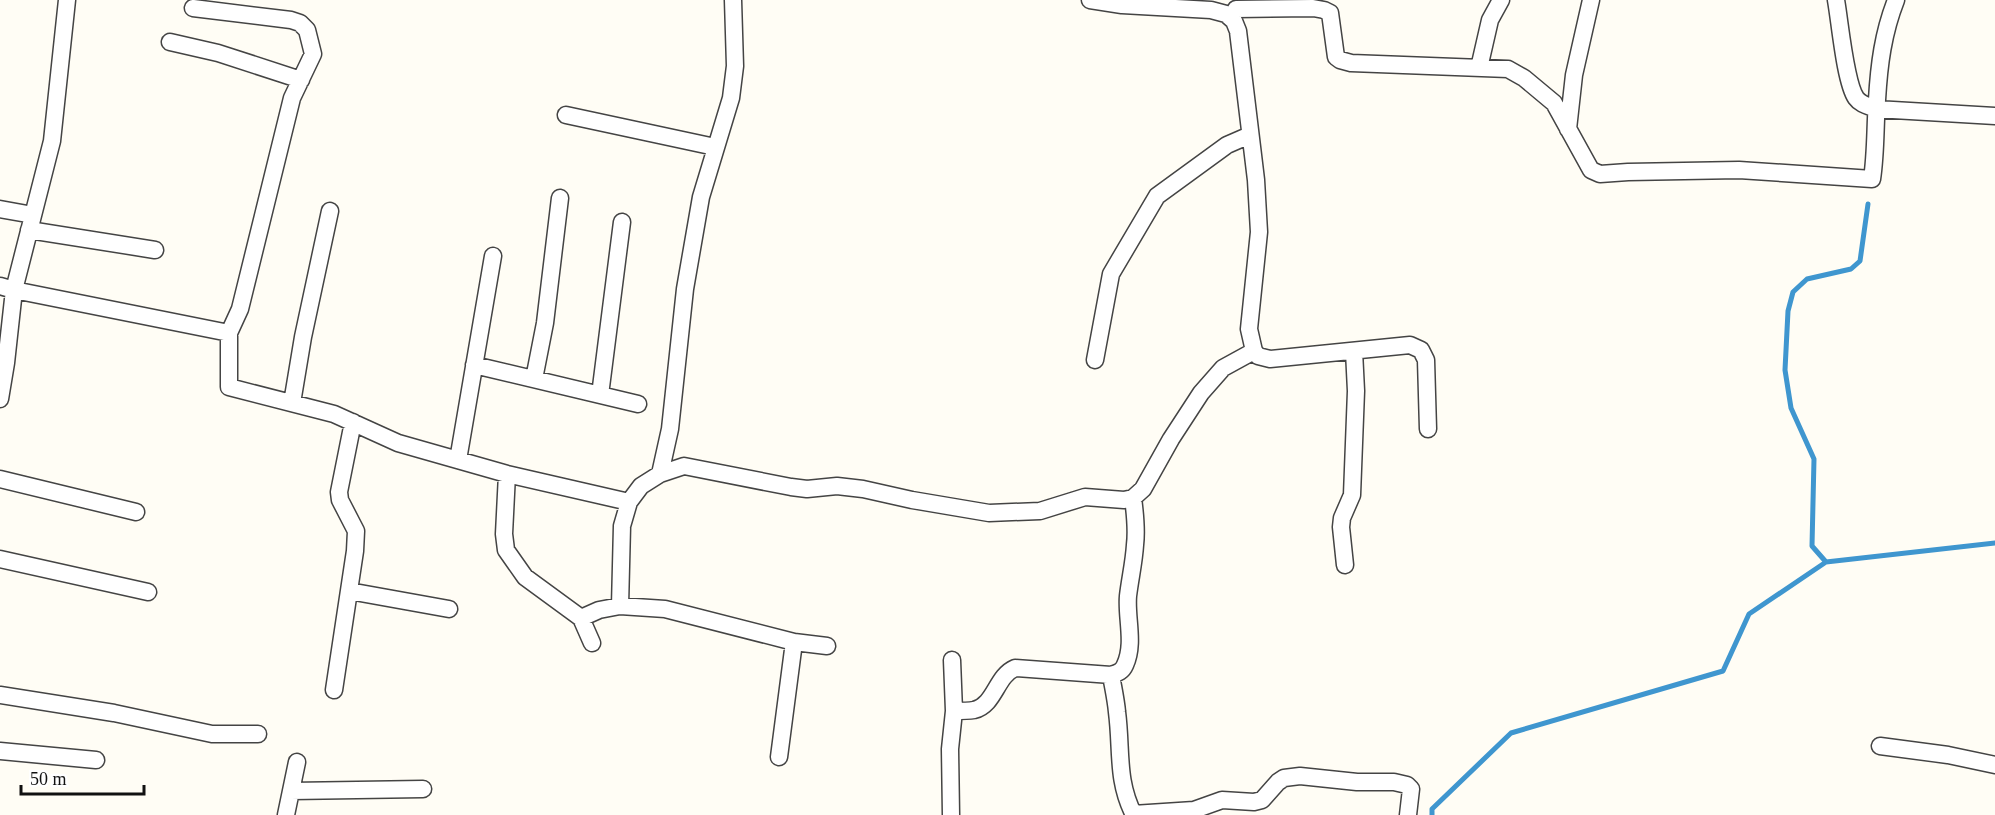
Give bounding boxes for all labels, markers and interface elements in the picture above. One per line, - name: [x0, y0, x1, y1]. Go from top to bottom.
- scale bar: [21, 758, 144, 796]
- text: 50 m: [30, 769, 67, 789]

